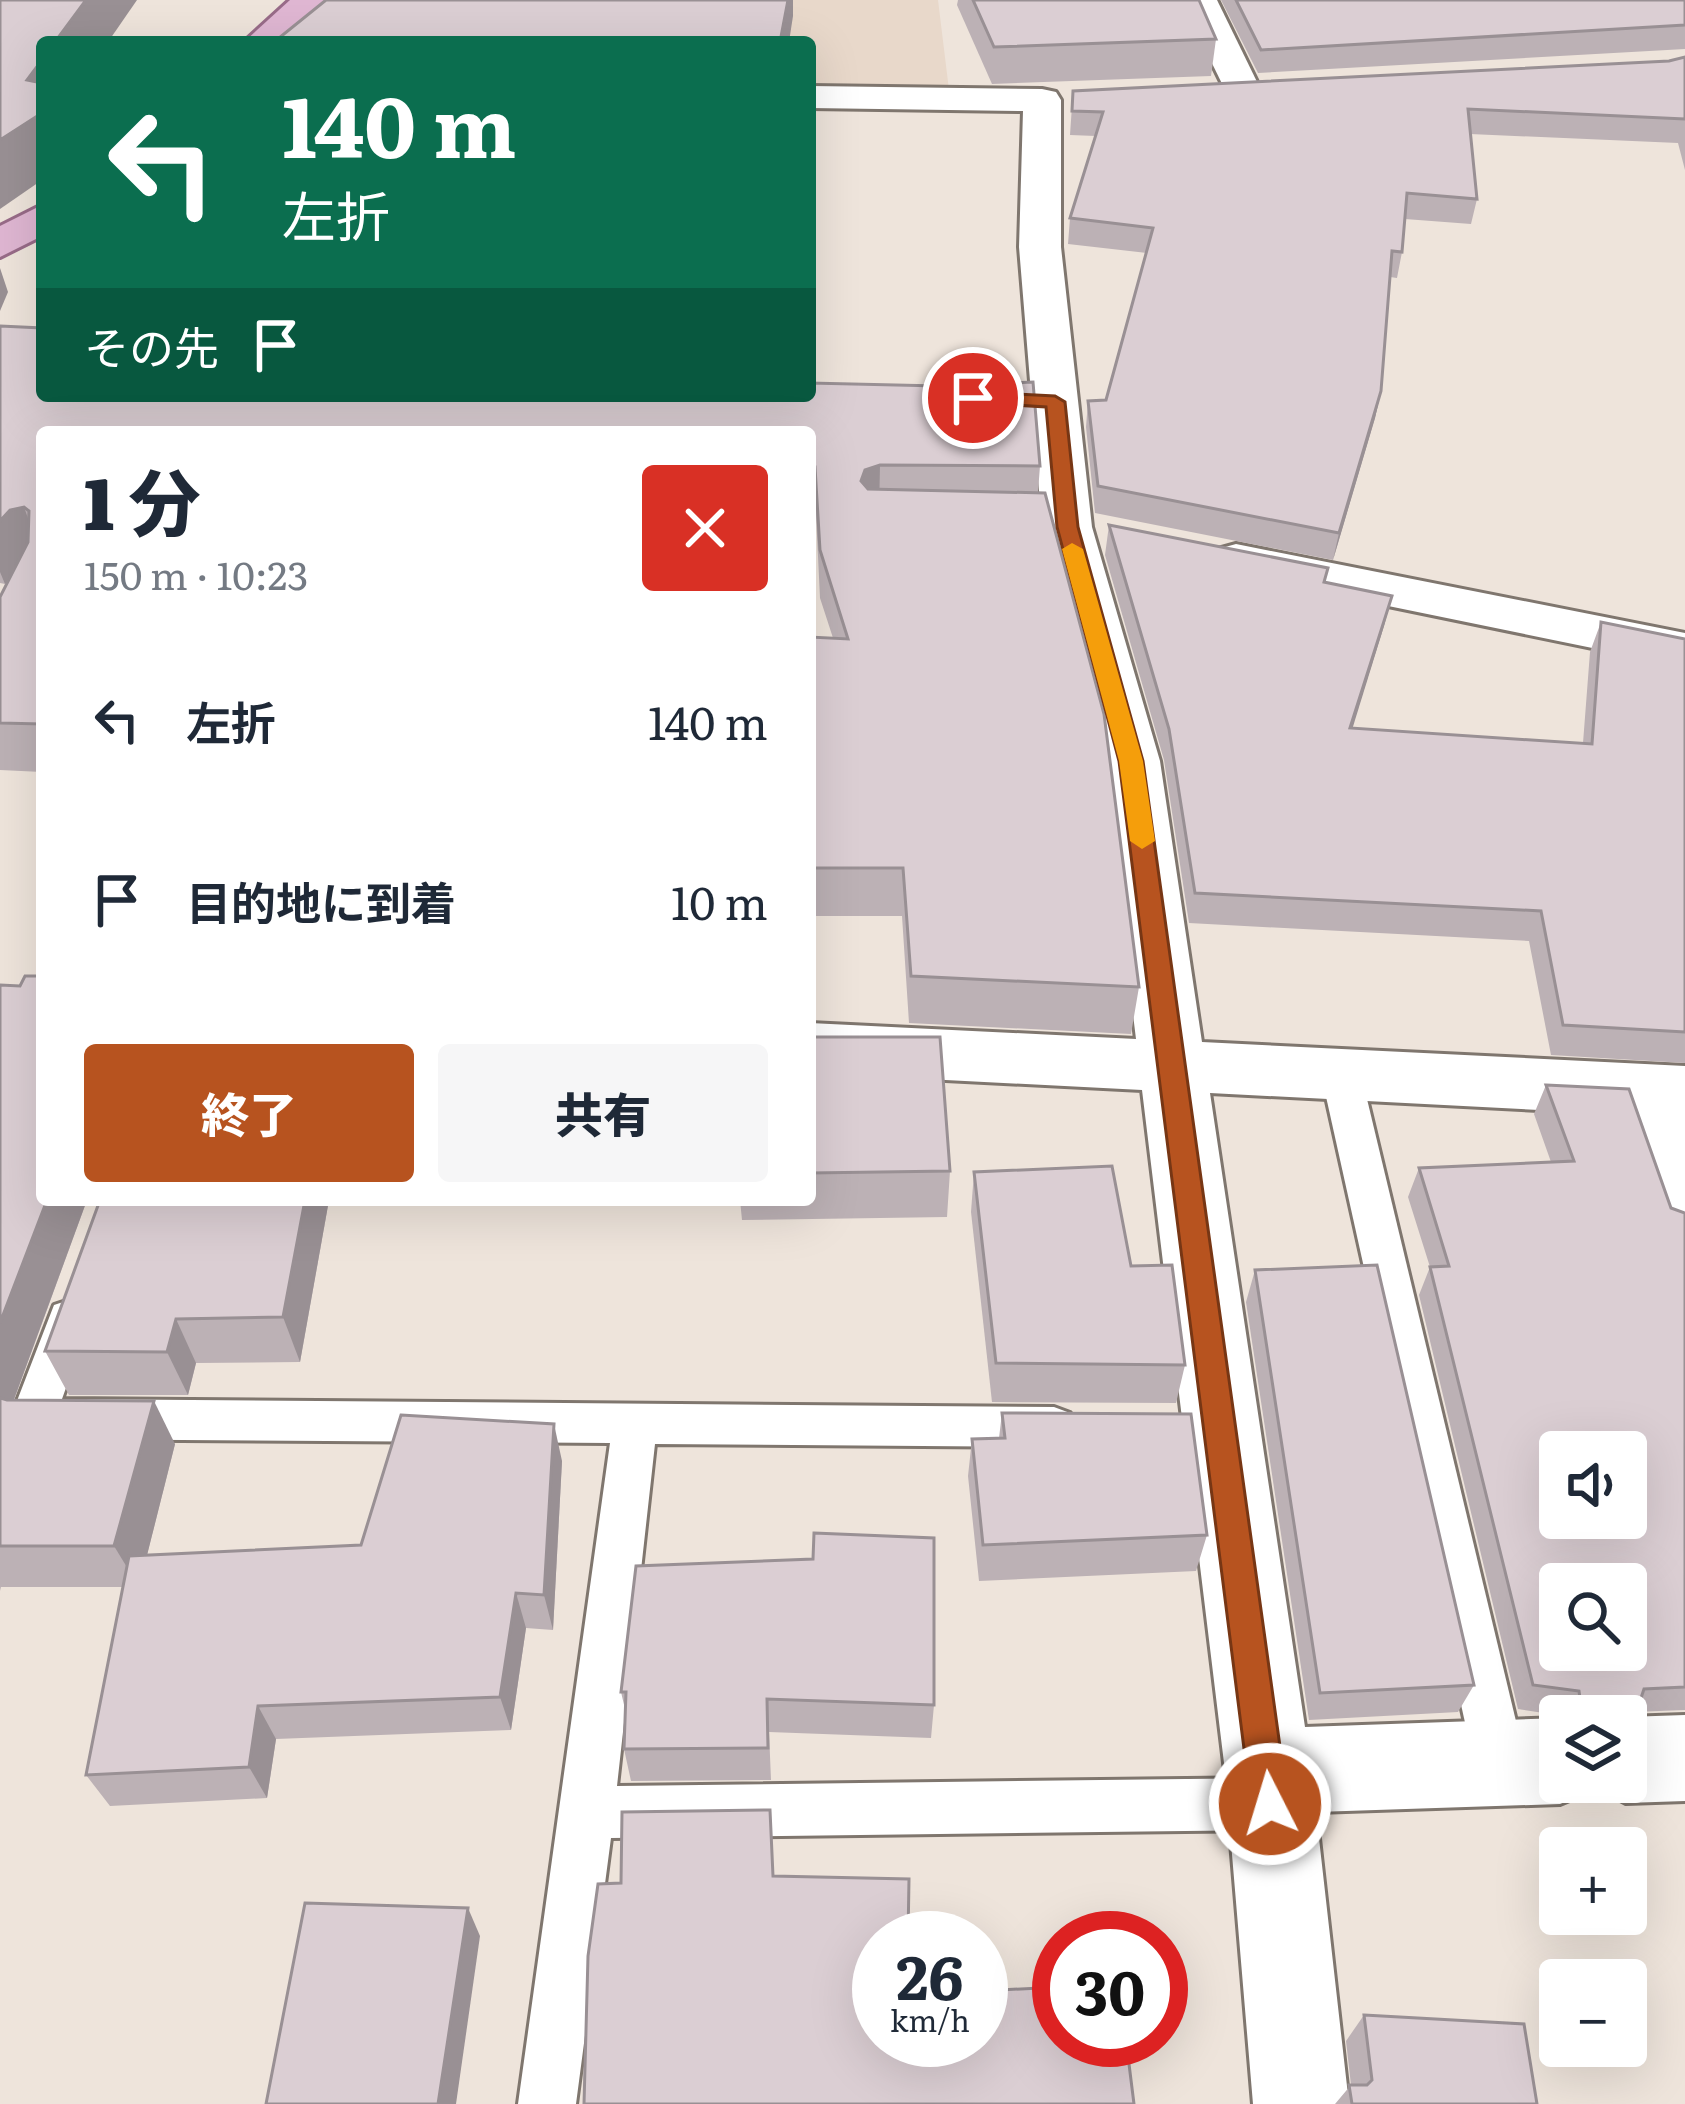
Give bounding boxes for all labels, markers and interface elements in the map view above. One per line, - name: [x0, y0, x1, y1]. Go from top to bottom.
- text: 140 m: [282, 59, 517, 184]
- icon: left: [84, 84, 240, 240]
- text: 左折: [282, 173, 390, 254]
- text: その先: [84, 312, 219, 379]
- icon: arrive: [243, 312, 309, 378]
- pin: [922, 347, 1024, 449]
- icon: arrive: [940, 365, 1006, 431]
- text: 1 分: [84, 445, 201, 552]
- button: close: [642, 465, 768, 591]
- text: 150 m · 10:23: [84, 544, 308, 602]
- icon: left: [84, 687, 150, 753]
- text: 左折: [186, 687, 276, 754]
- text: 140 m: [648, 687, 768, 754]
- icon: arrive: [84, 867, 150, 933]
- text: 目的地に到着: [186, 867, 456, 934]
- text: 10 m: [671, 867, 768, 934]
- button: 終了: [84, 1044, 414, 1182]
- button: 共有: [438, 1044, 768, 1182]
- map controls: [1539, 1431, 1647, 2067]
- button: sound: [1539, 1431, 1647, 1539]
- button: search: [1539, 1563, 1647, 1671]
- button: layers: [1539, 1695, 1647, 1803]
- position arrow: [1207, 1741, 1333, 1867]
- button: +: [1539, 1827, 1647, 1935]
- speed limit sign: 30: [1032, 1911, 1188, 2067]
- text: 26: [896, 1929, 964, 2018]
- button: −: [1539, 1959, 1647, 2067]
- text: km/h: [890, 1997, 970, 2041]

